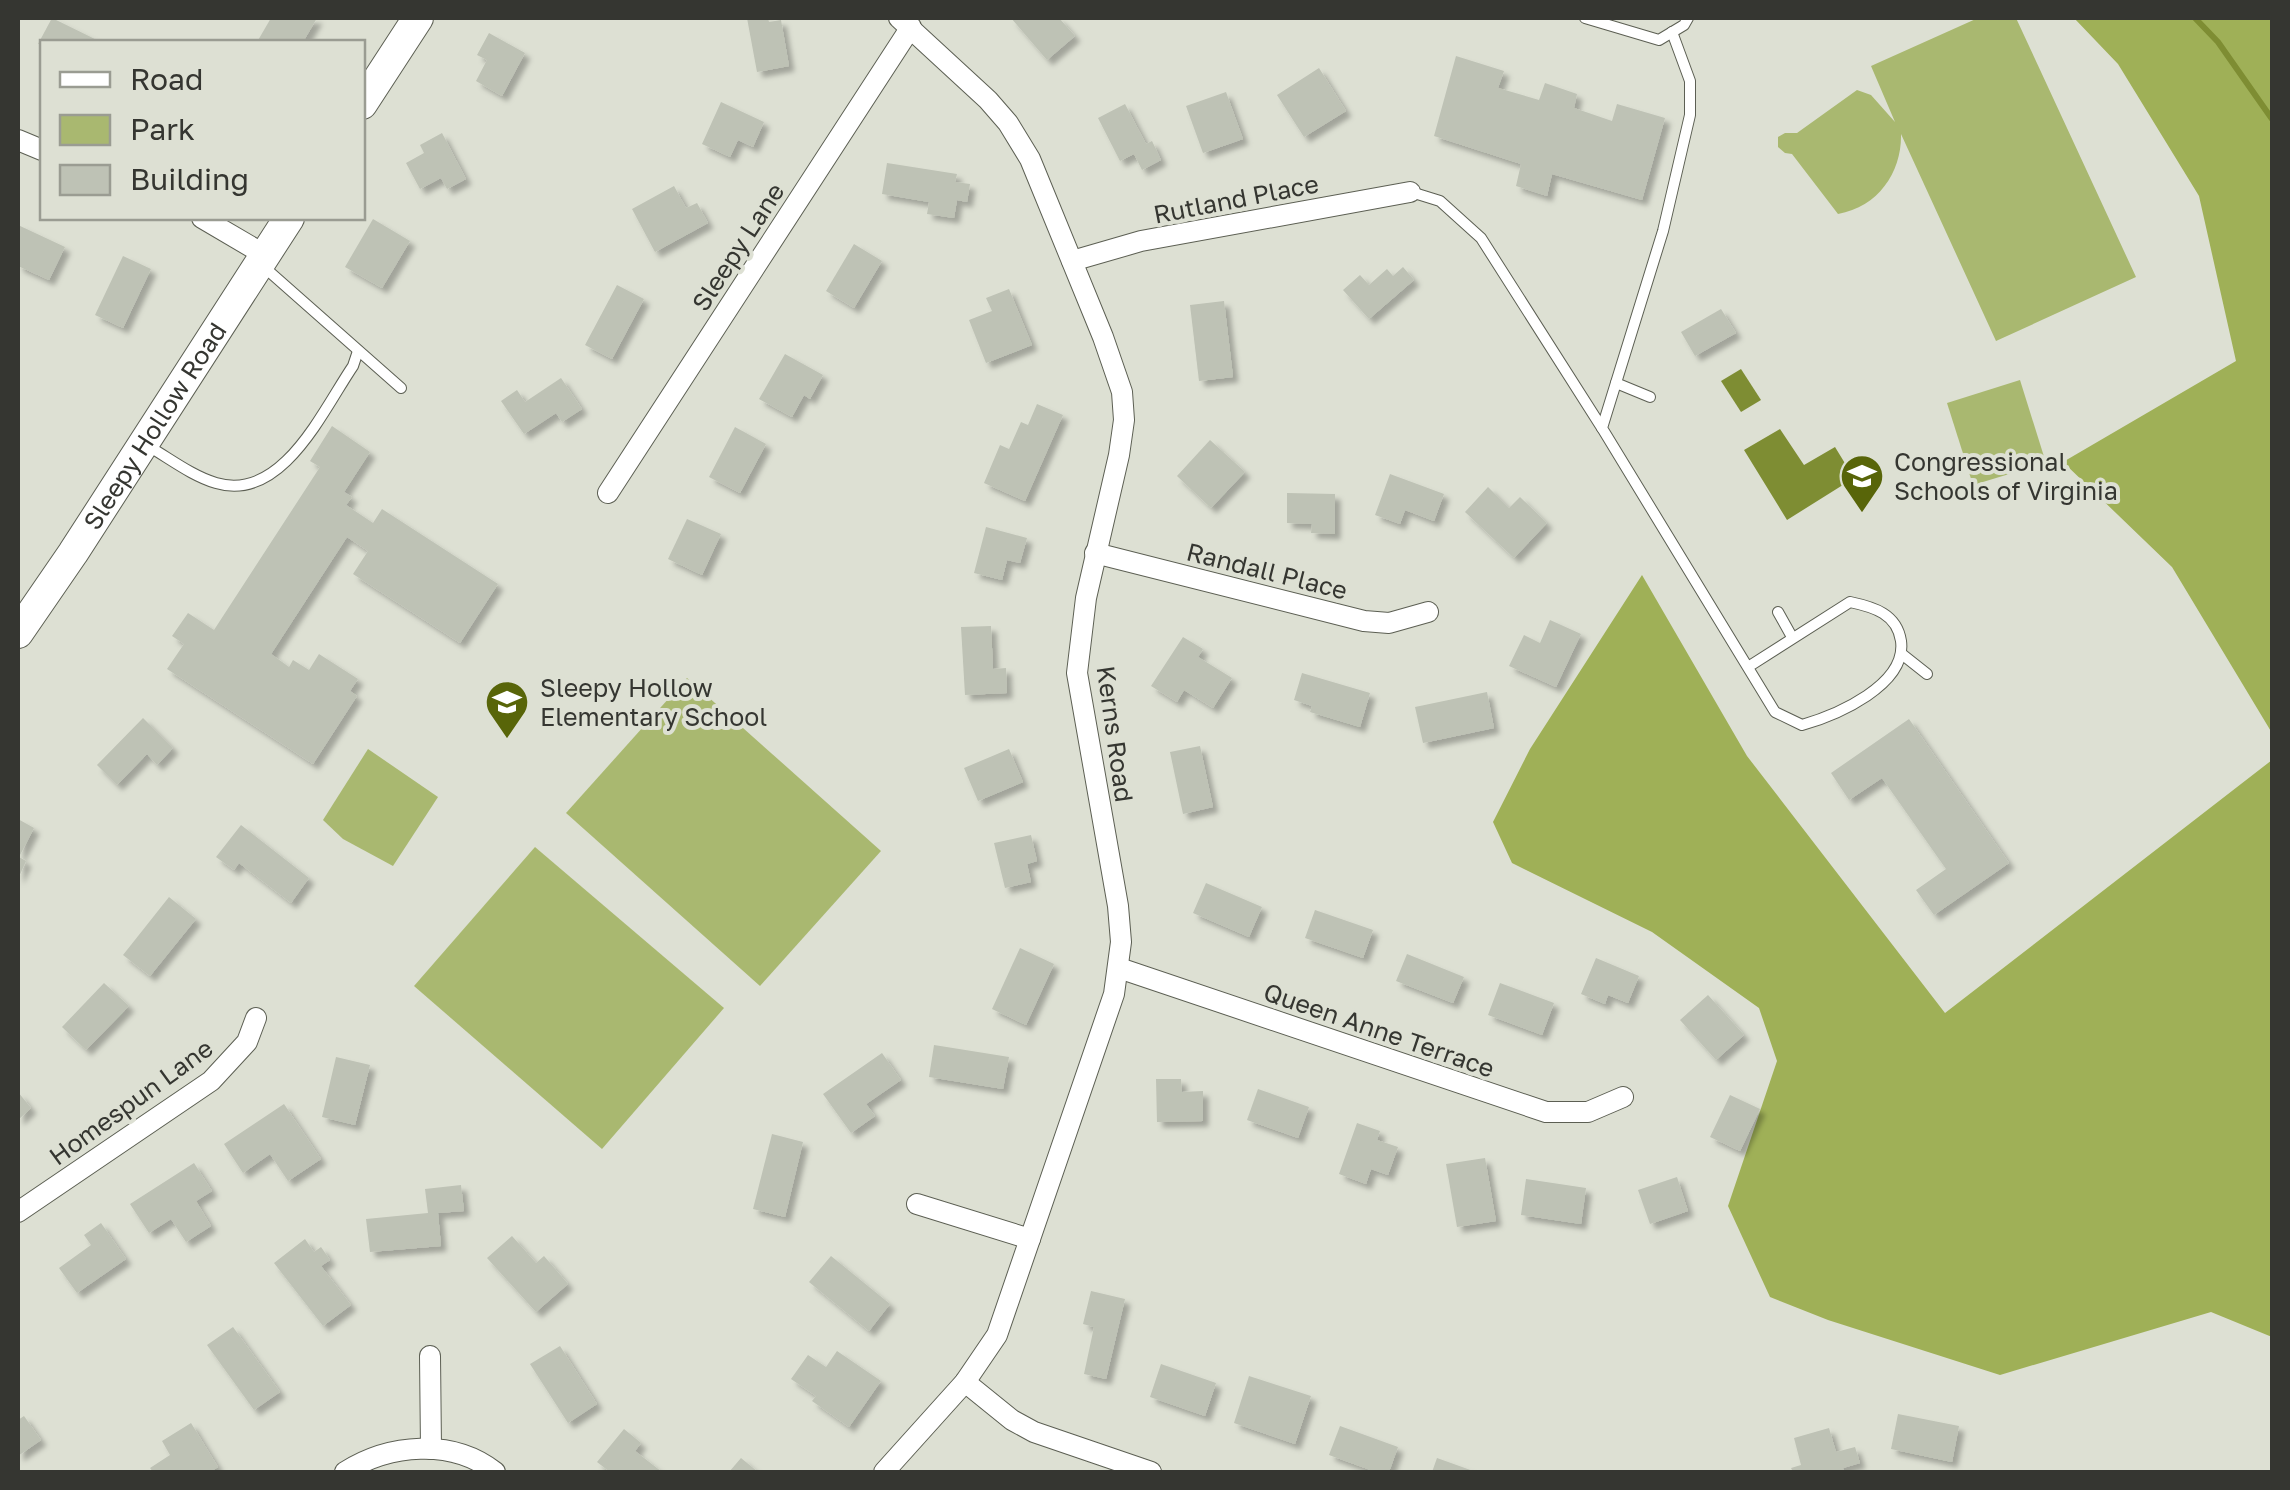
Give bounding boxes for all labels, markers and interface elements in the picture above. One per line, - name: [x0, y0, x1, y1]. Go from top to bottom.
- legend: [40, 40, 365, 220]
- text: Road: [130, 61, 204, 97]
- text: Park: [130, 111, 195, 147]
- text: Building: [130, 161, 249, 197]
- street label: Rutland Place: [1151, 167, 1321, 230]
- street label: Sleepy Lane: [685, 177, 790, 317]
- street label: Sleepy Hollow Road: [76, 316, 233, 535]
- place label: Congressional Schools of Virginia: [1894, 446, 2118, 506]
- school or university icon: Congressional Schools of Virginia: [1839, 453, 1885, 514]
- street label: Randall Place: [1183, 536, 1351, 605]
- street label: Kerns Road: [1091, 664, 1140, 804]
- place label: Sleepy Hollow Elementary School: [540, 672, 767, 732]
- school or university icon: Sleepy Hollow Elementary School: [484, 679, 530, 740]
- street label: Queen Anne Terrace: [1260, 976, 1499, 1084]
- street label: Homespun Lane: [43, 1032, 219, 1171]

